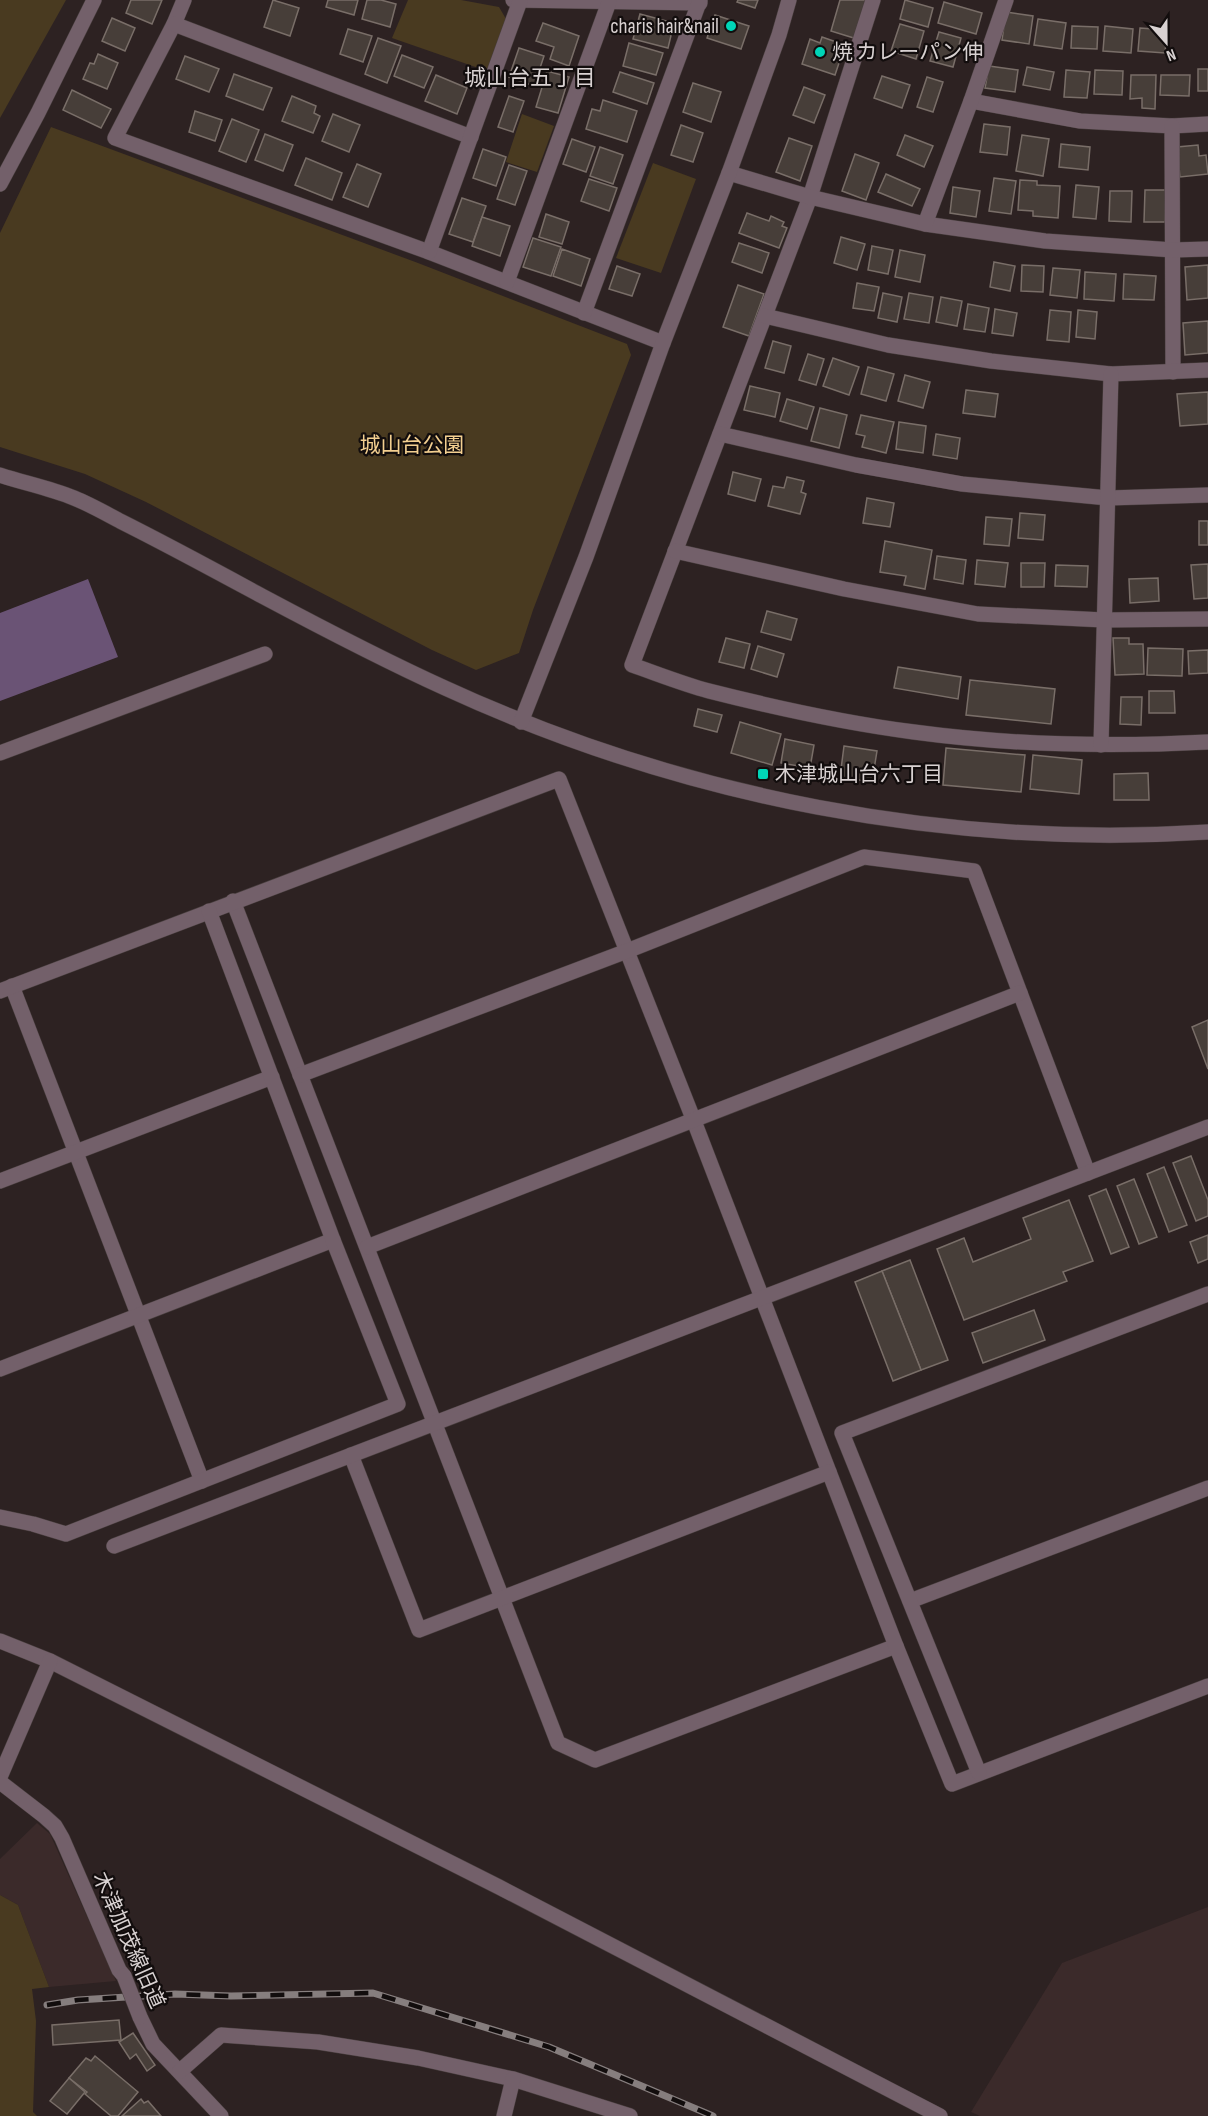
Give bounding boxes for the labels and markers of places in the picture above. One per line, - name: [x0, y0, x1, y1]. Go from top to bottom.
- place label: charis hair&nail: [610, 14, 719, 39]
- marker: charis hair&nail: [724, 19, 738, 33]
- place label: 焼 カレーパン伸: [832, 40, 983, 65]
- marker: 焼 カレーパン伸: [813, 45, 827, 59]
- place label: 木津城山台六丁目: [775, 762, 943, 787]
- marker: 木津城山台六丁目: [756, 767, 770, 781]

